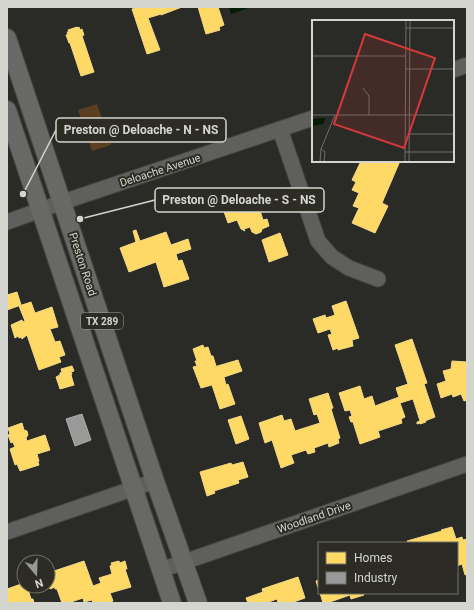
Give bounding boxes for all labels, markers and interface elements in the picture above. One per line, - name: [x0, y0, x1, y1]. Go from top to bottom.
- inset map: [312, 20, 454, 162]
- callout: Preston @ Deloache - N - NS: [56, 118, 226, 142]
- text: Preston @ Deloache - N - NS: [64, 123, 218, 137]
- street label: Deloache Avenue: [118, 151, 202, 190]
- callout: Preston @ Deloache - S - NS: [155, 188, 324, 212]
- text: Preston @ Deloache - S - NS: [162, 193, 316, 207]
- street label: Preston Road: [66, 231, 99, 297]
- road number: TX 289: [81, 313, 123, 329]
- street label: Woodland Drive: [276, 499, 353, 536]
- legend: [318, 542, 458, 594]
- text: Homes: [354, 551, 392, 565]
- north arrow: [16, 554, 56, 594]
- text: Industry: [354, 571, 398, 585]
- text: N: [33, 576, 45, 590]

